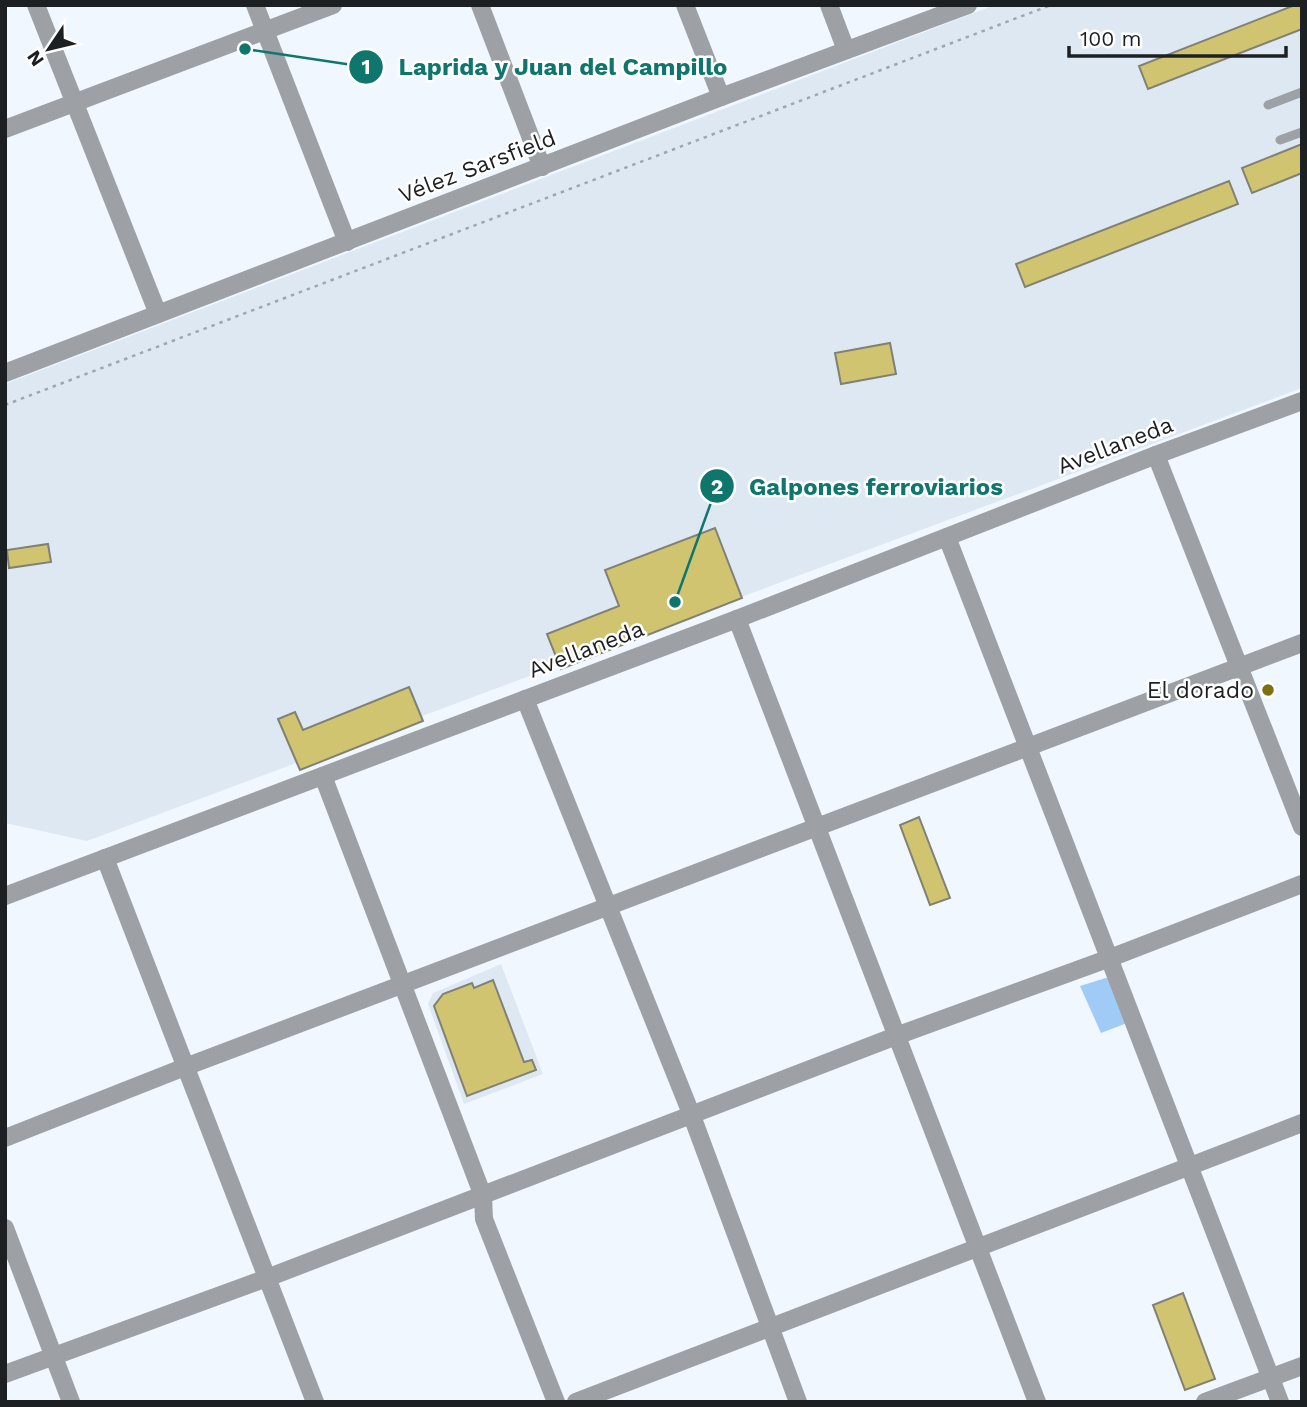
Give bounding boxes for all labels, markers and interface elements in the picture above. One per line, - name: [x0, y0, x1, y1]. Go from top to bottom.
- north arrow: [14, 14, 84, 84]
- scale bar: [1069, 14, 1286, 58]
- text: 100 m: [1080, 26, 1142, 51]
- callout: Laprida y Juan del Campillo: [349, 44, 743, 89]
- text: N: [22, 46, 49, 71]
- text: Laprida y Juan del Campillo: [398, 53, 728, 81]
- text: 1: [361, 54, 371, 79]
- street label: Vélez Sarsfield: [395, 124, 560, 209]
- street label: Avellaneda: [1054, 411, 1177, 480]
- callout: Galpones ferroviarios: [700, 464, 1017, 509]
- text: Galpones ferroviarios: [749, 473, 1003, 501]
- text: 2: [711, 474, 723, 499]
- street label: Avellaneda: [525, 615, 648, 684]
- place label: El dorado: [1147, 677, 1254, 704]
- marker: El dorado: [1260, 682, 1276, 698]

